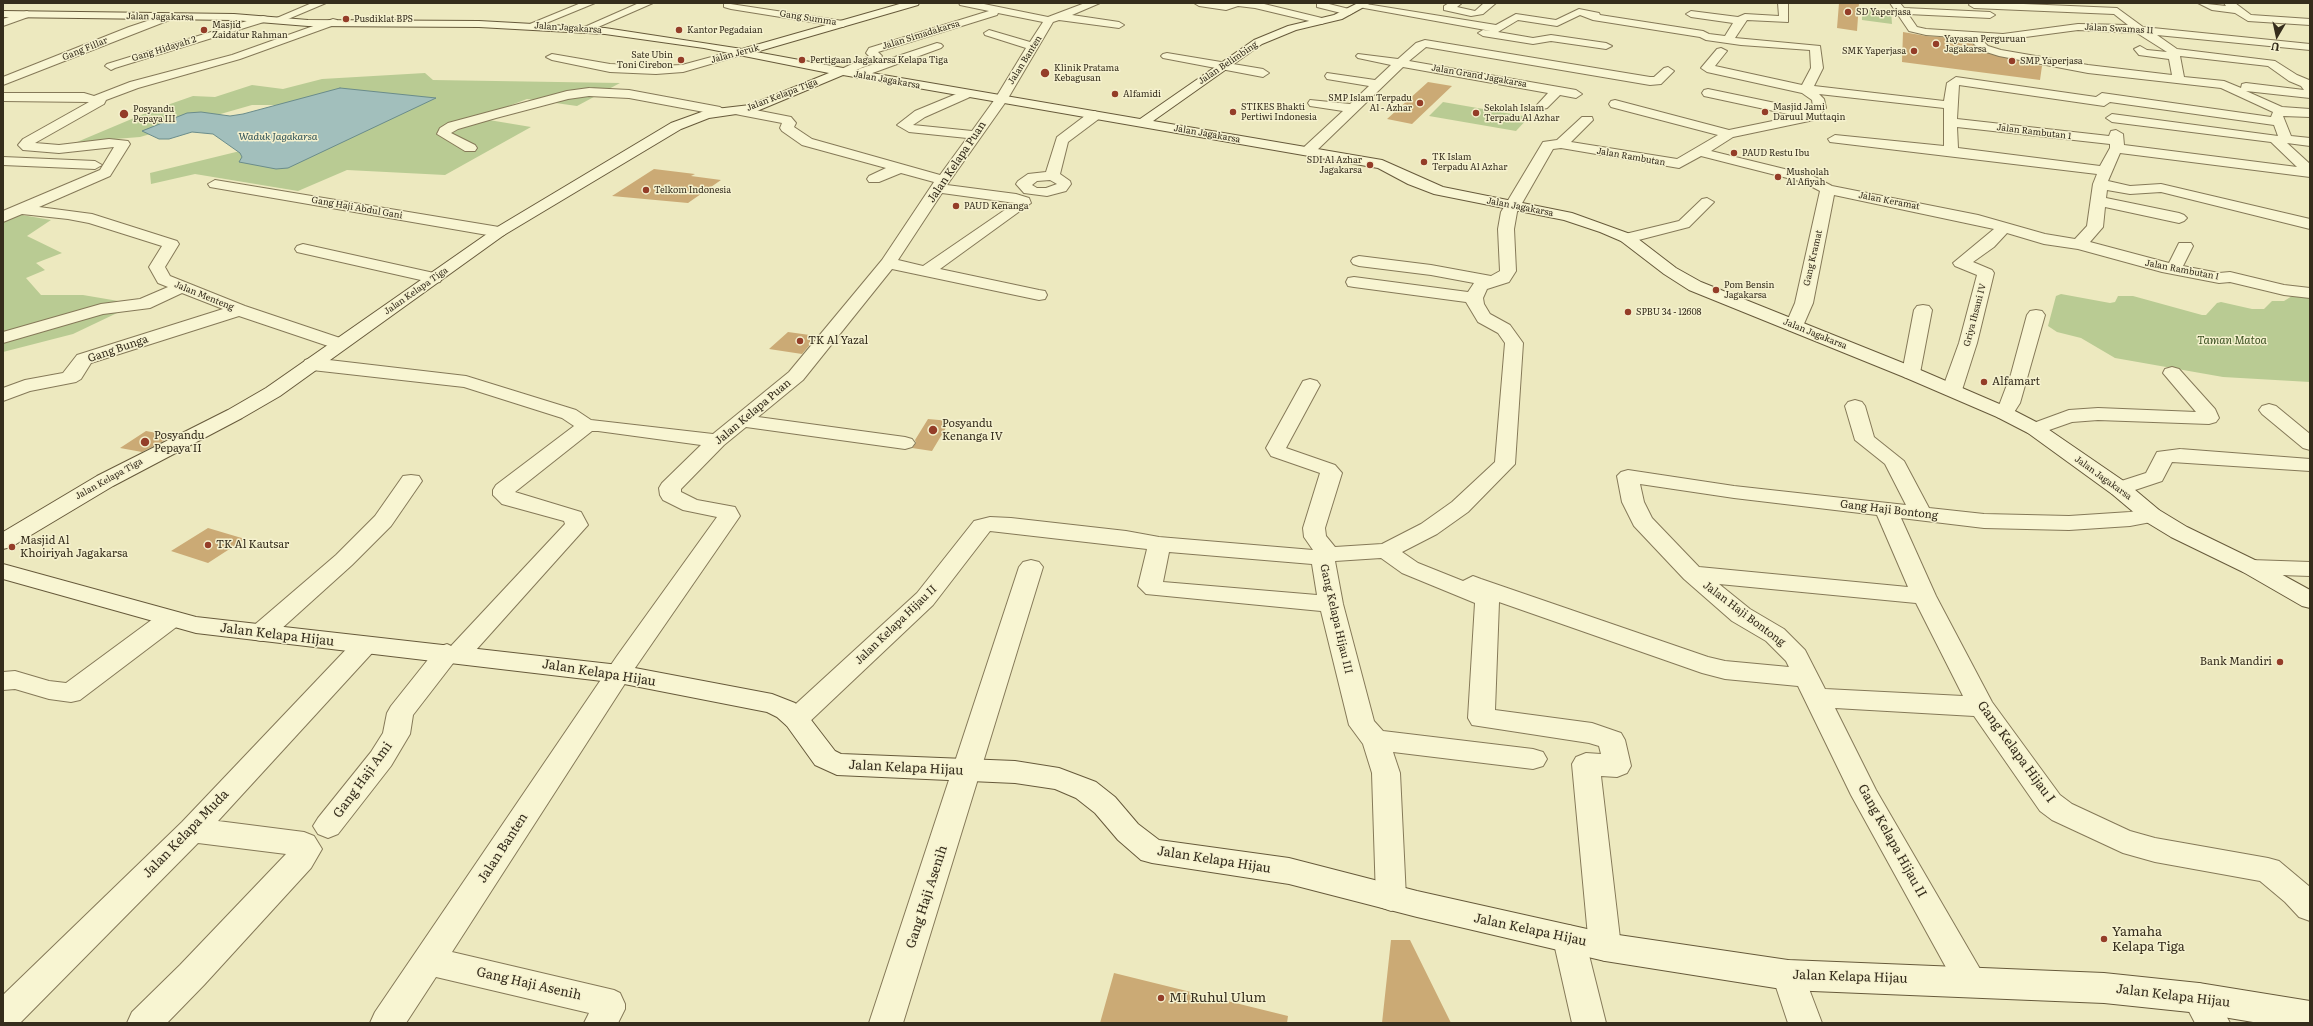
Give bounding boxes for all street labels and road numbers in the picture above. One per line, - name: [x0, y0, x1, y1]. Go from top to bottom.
- street label: Gang Summa: [779, 8, 837, 28]
- street label: Jalan Jagakarsa: [126, 11, 194, 23]
- street label: Jalan Simadakarsa: [881, 18, 961, 52]
- street label: Jalan Jagakarsa: [534, 20, 602, 36]
- street label: Jalan Swamas II: [2084, 22, 2154, 36]
- street label: Gang Hidayah 2: [130, 34, 198, 64]
- street label: Jalan Banten: [1006, 34, 1044, 86]
- street label: Gang Fillar: [61, 35, 109, 63]
- street label: Jalan Belimbing: [1196, 39, 1260, 87]
- street label: Jalan Jeruk: [710, 42, 760, 66]
- street label: Jalan Grand Jagakarsa: [1430, 62, 1528, 90]
- street label: Jalan Jagakarsa: [853, 69, 921, 91]
- street label: Jalan Kelapa Tiga: [745, 76, 819, 114]
- street label: Jalan Kelapa Puan: [925, 119, 989, 205]
- street label: Jalan Rambutan 1: [1996, 122, 2072, 142]
- street label: Jalan Jagakarsa: [1173, 123, 1241, 145]
- street label: Jalan Rambutan: [1596, 146, 1666, 168]
- street label: Jalan Keramat: [1857, 190, 1921, 212]
- street label: Gang Haji Abdul Gani: [311, 195, 403, 221]
- street label: Jalan Jagakarsa: [1486, 195, 1554, 219]
- street label: Gang Kramat: [1801, 229, 1825, 287]
- street label: Jalan Rambutan I: [2144, 258, 2220, 282]
- street label: Jalan Kelapa Tiga: [382, 265, 450, 317]
- street label: Jalan Menteng: [173, 279, 235, 313]
- street label: Griya Ihsani IV: [1961, 282, 1989, 348]
- street label: Jalan Jagakarsa: [1782, 316, 1848, 352]
- street label: Gang Bunga: [86, 332, 150, 366]
- street label: Jalan Kelapa Puan: [712, 376, 794, 448]
- street label: Jalan Jagakarsa: [2072, 454, 2134, 502]
- street label: Jalan Kelapa Tiga: [73, 456, 145, 502]
- street label: Gang Haji Bontong: [1839, 497, 1939, 523]
- street label: Gang Kelapa Hijau III: [1317, 563, 1355, 675]
- street label: Jalan Haji Bontong: [1700, 579, 1788, 649]
- street label: Jalan Kelapa Hijau II: [852, 583, 940, 667]
- street label: Jalan Kelapa Hijau: [219, 620, 335, 650]
- street label: Jalan Kelapa Hijau: [541, 656, 657, 690]
- street label: Gang Kelapa Hijau I: [1974, 698, 2058, 806]
- street label: Gang Haji Ami: [330, 739, 396, 821]
- street label: Jalan Kelapa Hijau: [848, 757, 964, 779]
- street label: Gang Kelapa Hijau II: [1854, 782, 1930, 900]
- street label: Jalan Kelapa Muda: [140, 787, 232, 881]
- street label: Jalan Banten: [475, 810, 531, 886]
- street label: Jalan Kelapa Hijau: [1156, 843, 1272, 877]
- street label: Gang Haji Asenih: [903, 844, 951, 950]
- street label: Jalan Kelapa Hijau: [1472, 910, 1588, 950]
- street label: Gang Haji Asenih: [475, 964, 583, 1004]
- street label: Jalan Kelapa Hijau: [1792, 967, 1908, 987]
- street label: Jalan Kelapa Hijau: [2115, 981, 2231, 1011]

